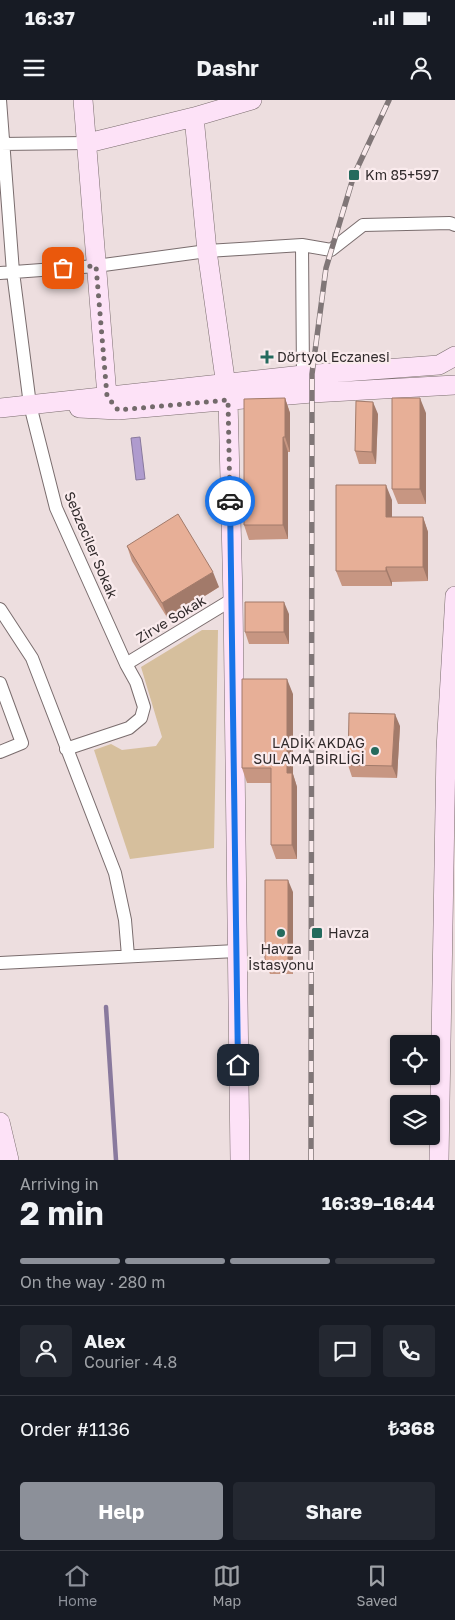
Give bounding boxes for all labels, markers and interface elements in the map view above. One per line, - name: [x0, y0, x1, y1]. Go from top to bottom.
- text: 16:37: [25, 6, 75, 29]
- icon: menu: [20, 54, 48, 82]
- text: Dashr: [196, 54, 259, 81]
- icon: person: [407, 54, 435, 82]
- place label: Km 85+597: [365, 166, 439, 183]
- marker: Km 85+597: [347, 168, 361, 182]
- pin: [42, 247, 84, 289]
- icon: bag: [49, 254, 77, 282]
- place label: Dörtyol Eczanesi: [277, 348, 390, 365]
- marker: Dörtyol Eczanesi: [261, 351, 273, 363]
- courier: [205, 476, 255, 526]
- icon: car: [216, 487, 244, 515]
- street label: Sebzeciler Sokak: [61, 489, 122, 601]
- street label: Zirve Sokak: [133, 591, 209, 646]
- place label: LADİK AKDAĞ SULAMA BİRLİĞİ: [253, 734, 365, 767]
- marker: LADİK AKDAĞ SULAMA BİRLİĞİ: [369, 745, 381, 757]
- place label: Havza: [328, 924, 369, 941]
- marker: Havza: [310, 926, 324, 940]
- marker: Havza İstasyonu: [275, 927, 287, 939]
- place label: Havza İstasyonu: [248, 940, 314, 973]
- map controls: [390, 1035, 440, 1145]
- button: locate: [390, 1035, 440, 1085]
- pin: [217, 1044, 259, 1086]
- icon: home: [224, 1051, 252, 1079]
- button: layers: [390, 1095, 440, 1145]
- text: Arriving in: [20, 1174, 99, 1194]
- text: 16:39–16:44: [322, 1191, 435, 1214]
- text: 2 min: [20, 1194, 104, 1232]
- text: On the way · 280 m: [20, 1272, 165, 1292]
- button: person: [20, 1325, 72, 1377]
- button: chat: [319, 1325, 371, 1377]
- button: phone: [383, 1325, 435, 1377]
- text: Alex: [84, 1329, 125, 1352]
- text: Courier · 4.8: [84, 1352, 177, 1372]
- text: ₺368: [388, 1416, 435, 1439]
- text: Order #1136: [20, 1417, 130, 1440]
- button: Help: [20, 1482, 223, 1540]
- button: Share: [233, 1482, 435, 1540]
- tab: Home: [58, 1562, 97, 1609]
- tab: Map: [213, 1562, 241, 1609]
- tab: Saved: [356, 1562, 397, 1609]

